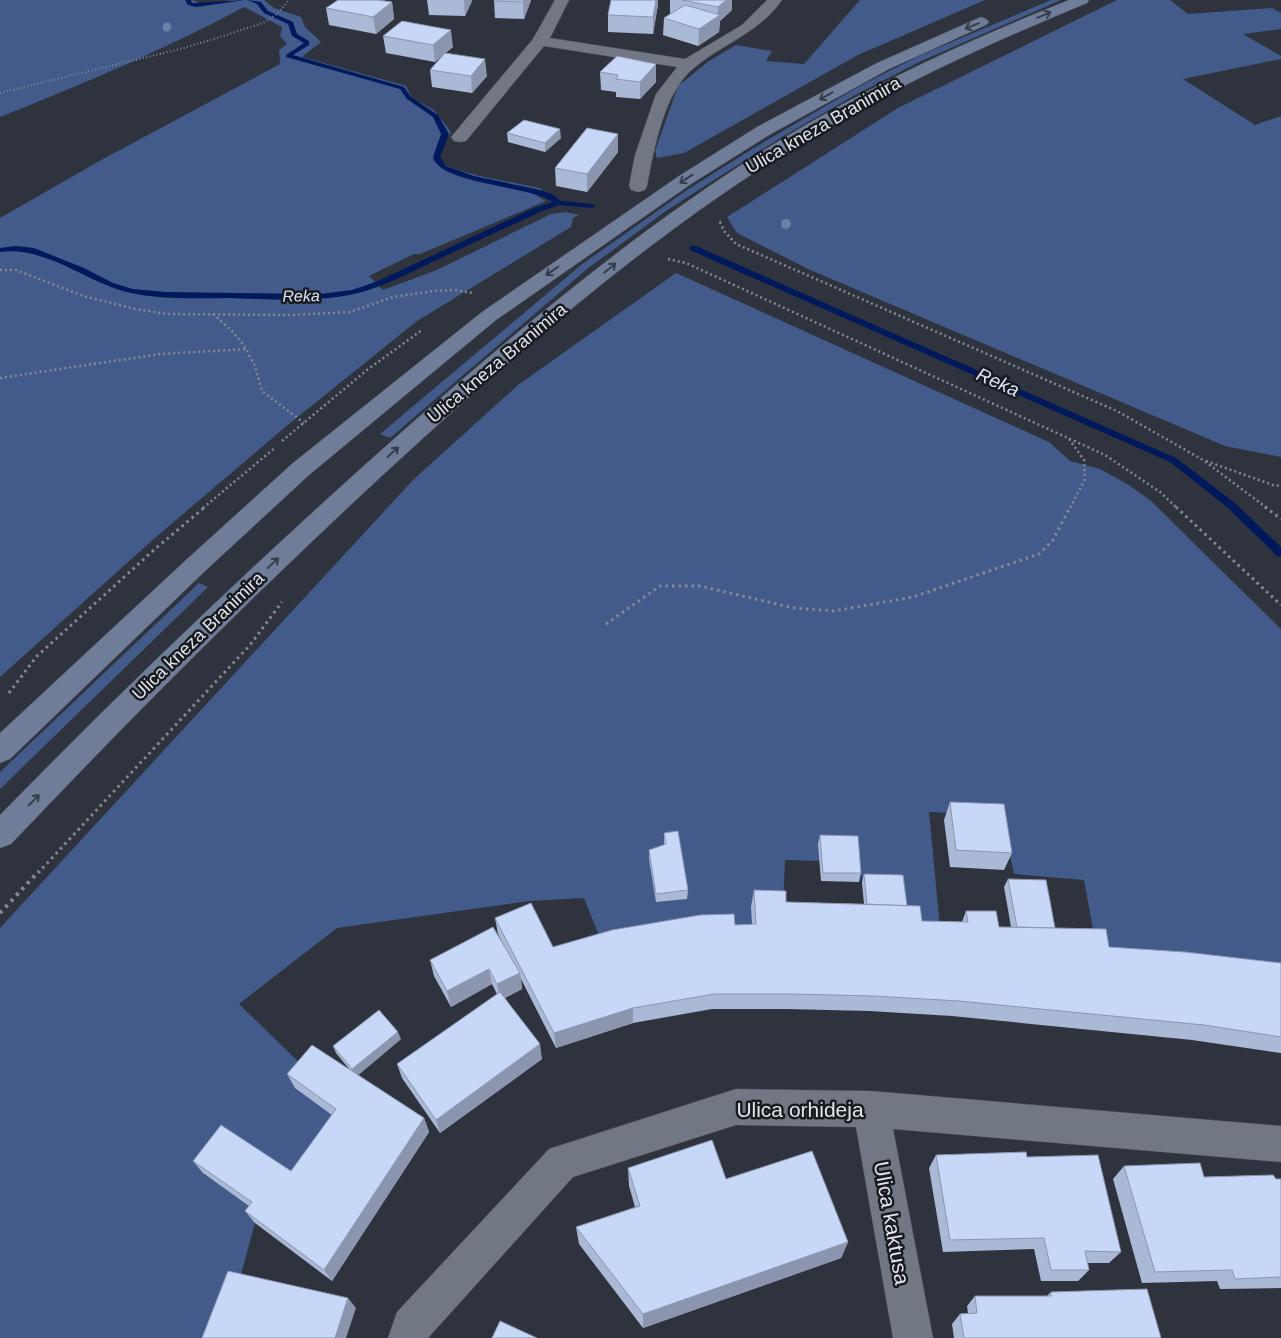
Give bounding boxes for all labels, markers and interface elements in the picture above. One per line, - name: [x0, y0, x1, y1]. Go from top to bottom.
- one-way arrow: [1036, 10, 1051, 19]
- one-way arrow: [965, 21, 980, 31]
- street label: Ulica kneza Branimira: [742, 72, 905, 177]
- one-way arrow: [819, 92, 834, 101]
- one-way arrow: [680, 175, 694, 185]
- one-way arrow: [603, 262, 616, 273]
- one-way arrow: [545, 266, 559, 276]
- water label: Reka: [282, 287, 320, 305]
- street label: Ulica kneza Branimira: [424, 298, 571, 427]
- water label: Reka: [973, 363, 1023, 401]
- one-way arrow: [386, 447, 399, 458]
- one-way arrow: [267, 557, 280, 568]
- street label: Ulica kneza Branimira: [128, 567, 269, 704]
- one-way arrow: [28, 794, 40, 806]
- street label: Ulica orhideja: [736, 1098, 864, 1121]
- street label: Ulica kaktusa: [870, 1160, 914, 1287]

